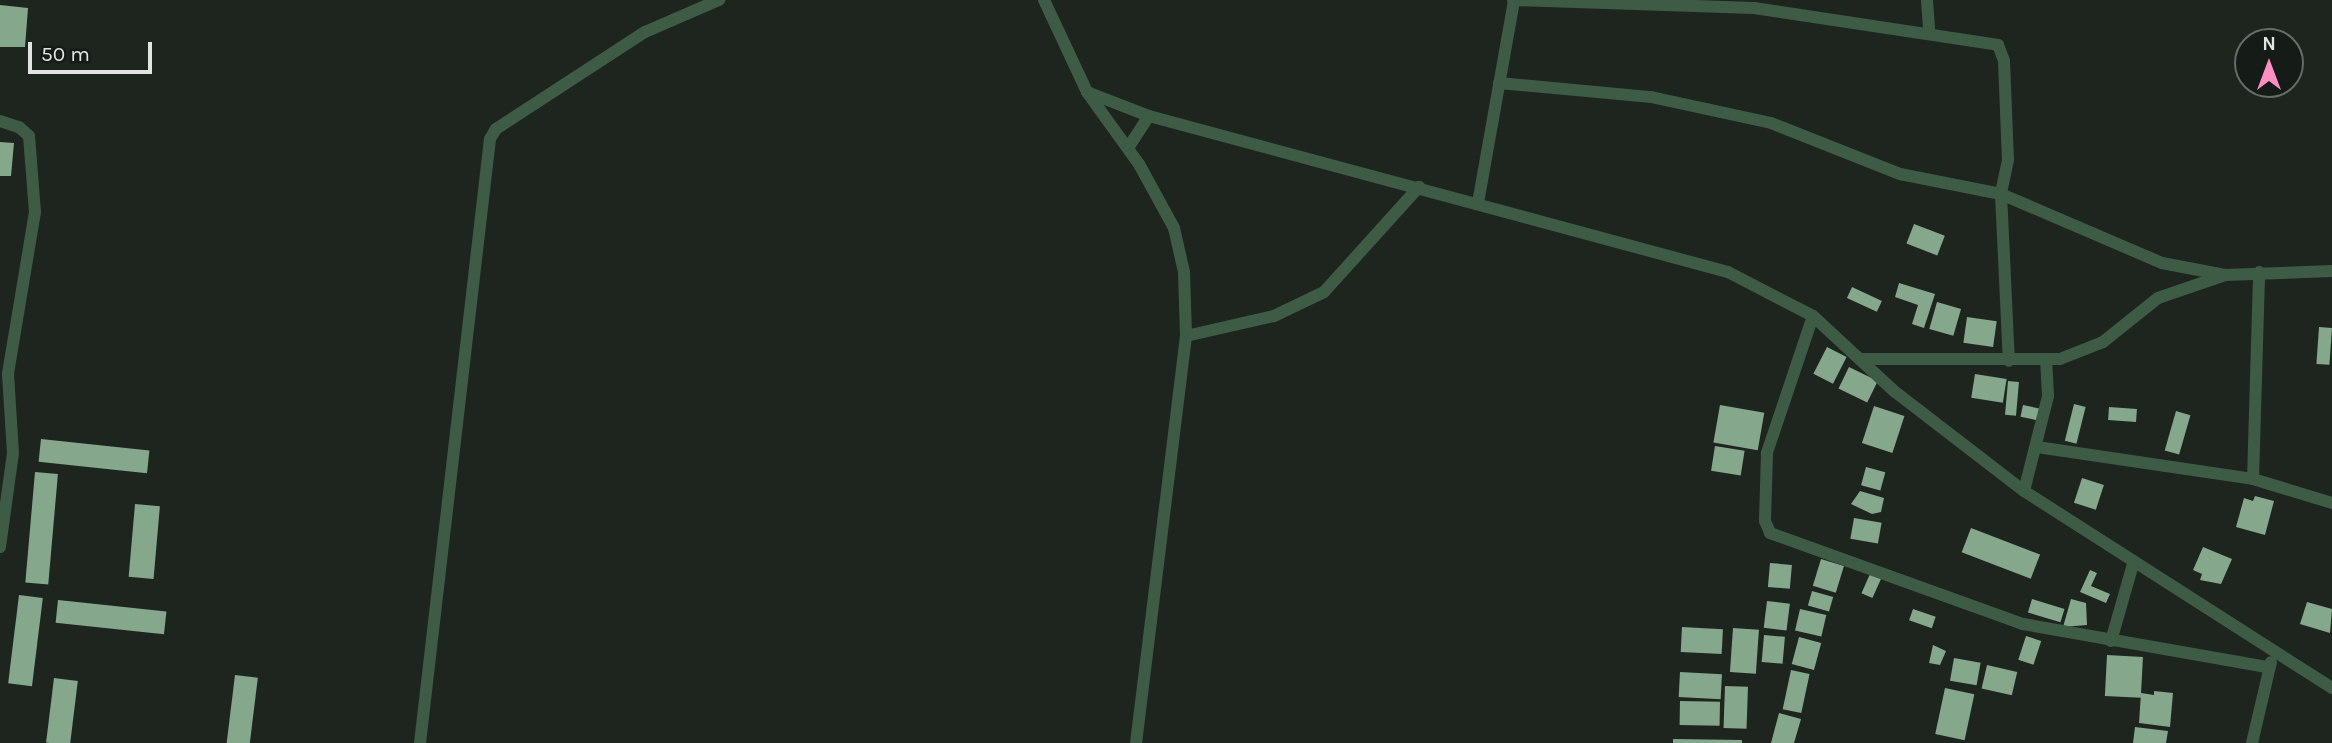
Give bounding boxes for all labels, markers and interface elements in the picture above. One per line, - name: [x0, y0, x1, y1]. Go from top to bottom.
- scale bar: [32, 28, 156, 72]
- north arrow: [2234, 28, 2304, 98]
- text: N: [2262, 33, 2276, 55]
- text: 50 m: [41, 42, 90, 66]

